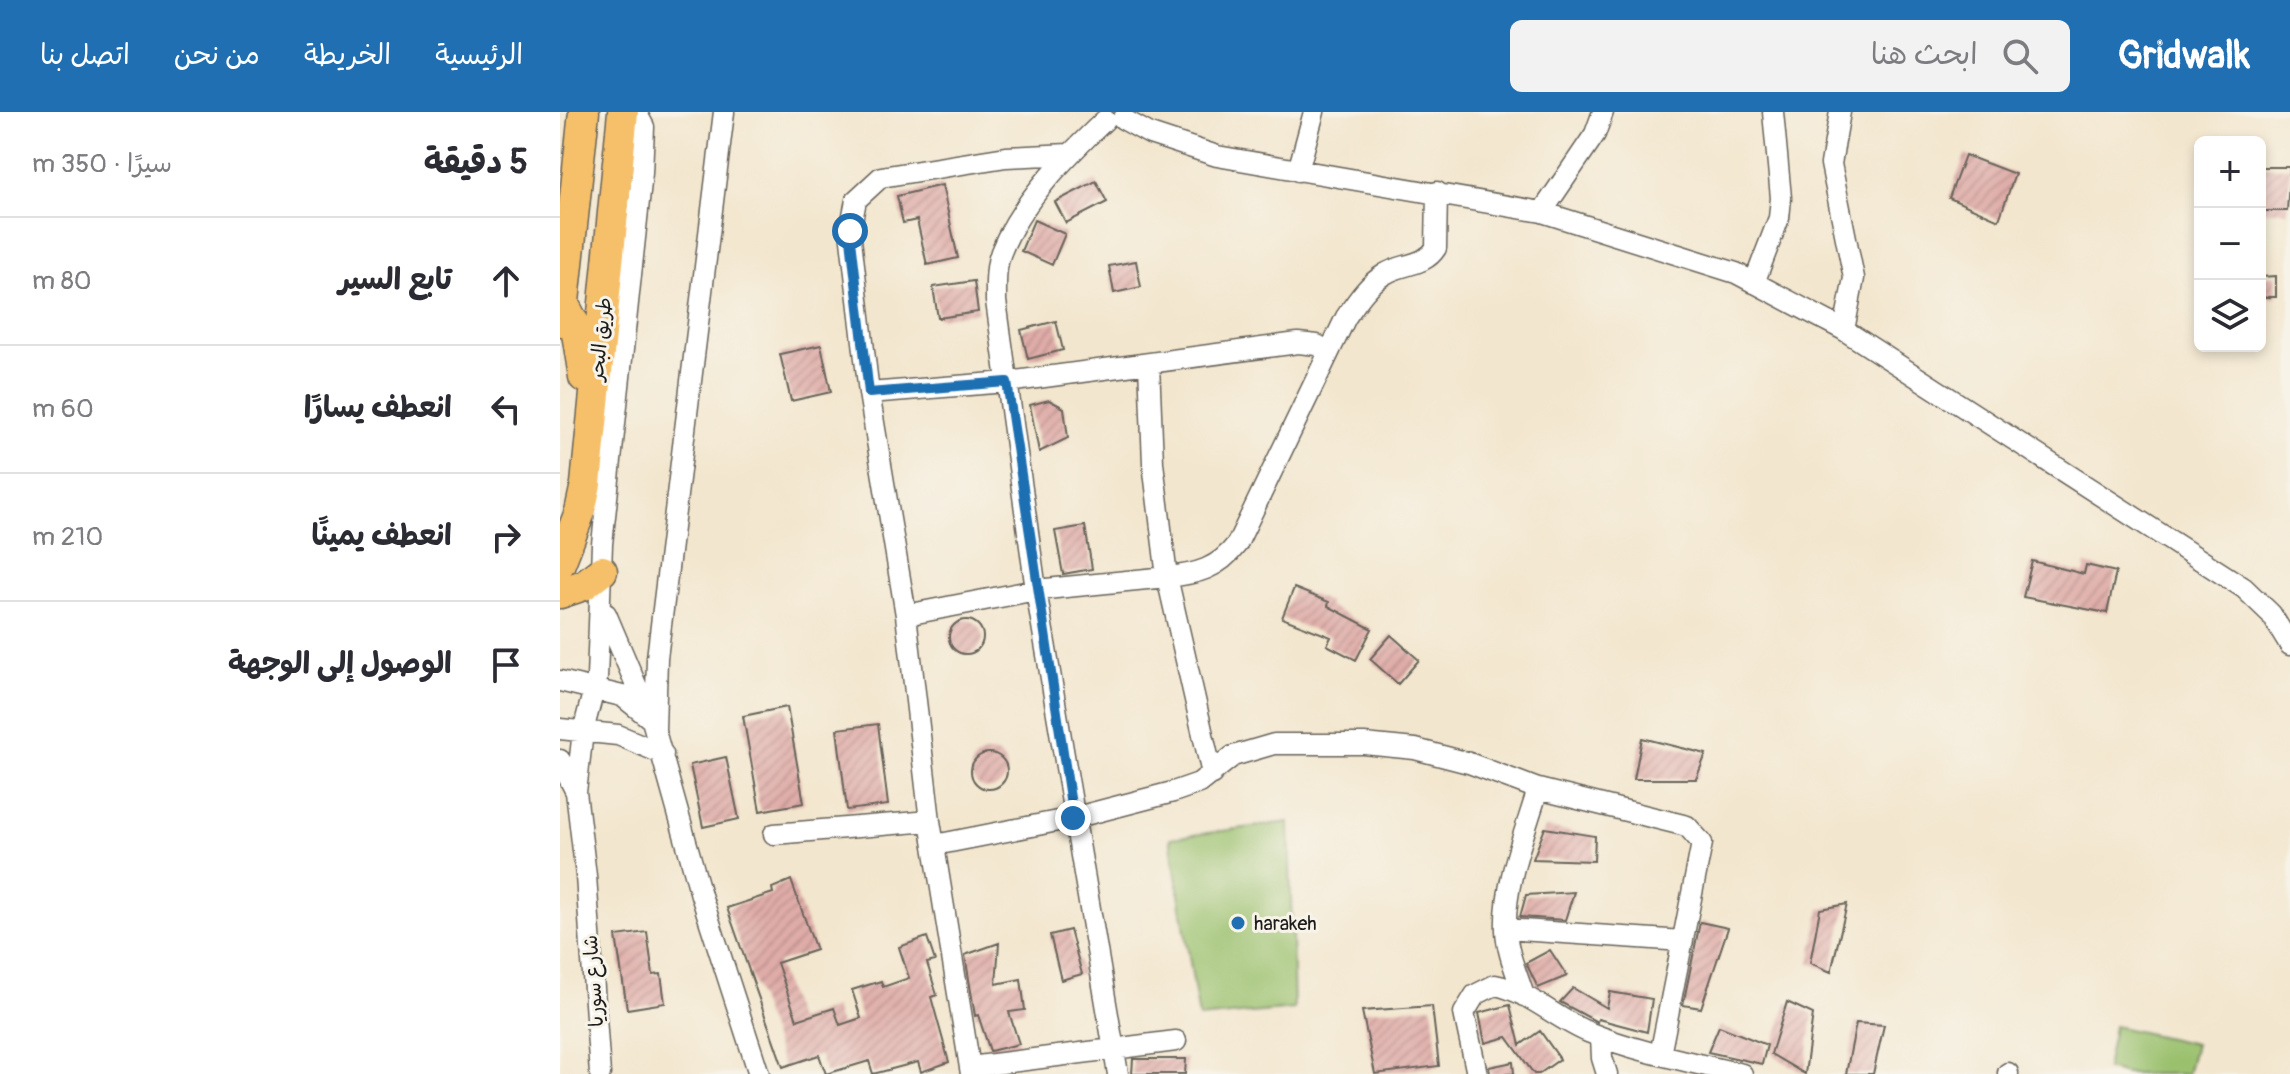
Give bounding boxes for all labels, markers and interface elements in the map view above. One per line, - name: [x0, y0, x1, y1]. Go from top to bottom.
- search box: [1510, 20, 2070, 92]
- text: Gridwalk: [2118, 32, 2250, 80]
- icon: search: [1998, 34, 2042, 78]
- text: ابحث هنا: [1871, 36, 1978, 73]
- text: اتصل بنا: [40, 38, 130, 73]
- text: من نحن: [174, 38, 260, 73]
- text: الخريطة: [304, 38, 391, 73]
- text: الرئيسية: [435, 38, 523, 73]
- map controls: [2194, 136, 2266, 352]
- button: +: [2194, 136, 2266, 208]
- text: 5 دقيقة: [424, 141, 528, 184]
- text: سيرًا · 350 m: [32, 148, 172, 180]
- button: −: [2194, 208, 2266, 280]
- route start: [832, 213, 868, 249]
- icon: ahead: [484, 259, 528, 303]
- text: تابع السير: [339, 261, 452, 298]
- text: 80 m: [32, 265, 92, 297]
- button: layers: [2194, 280, 2266, 352]
- street label: طريق البحر: [583, 296, 617, 384]
- icon: left: [484, 387, 528, 431]
- text: انعطف يسارًا: [304, 389, 452, 426]
- text: 60 m: [32, 393, 94, 425]
- icon: right: [484, 515, 528, 559]
- text: انعطف يمينًا: [312, 517, 452, 554]
- text: 210 m: [32, 521, 103, 553]
- icon: arrive: [484, 643, 528, 687]
- text: الوصول إلى الوجهة: [228, 645, 452, 682]
- route end: [1055, 800, 1091, 836]
- place label: harakeh: [1254, 911, 1317, 936]
- marker: harakeh: [1229, 914, 1247, 932]
- street label: شارع سوريا: [578, 934, 610, 1028]

